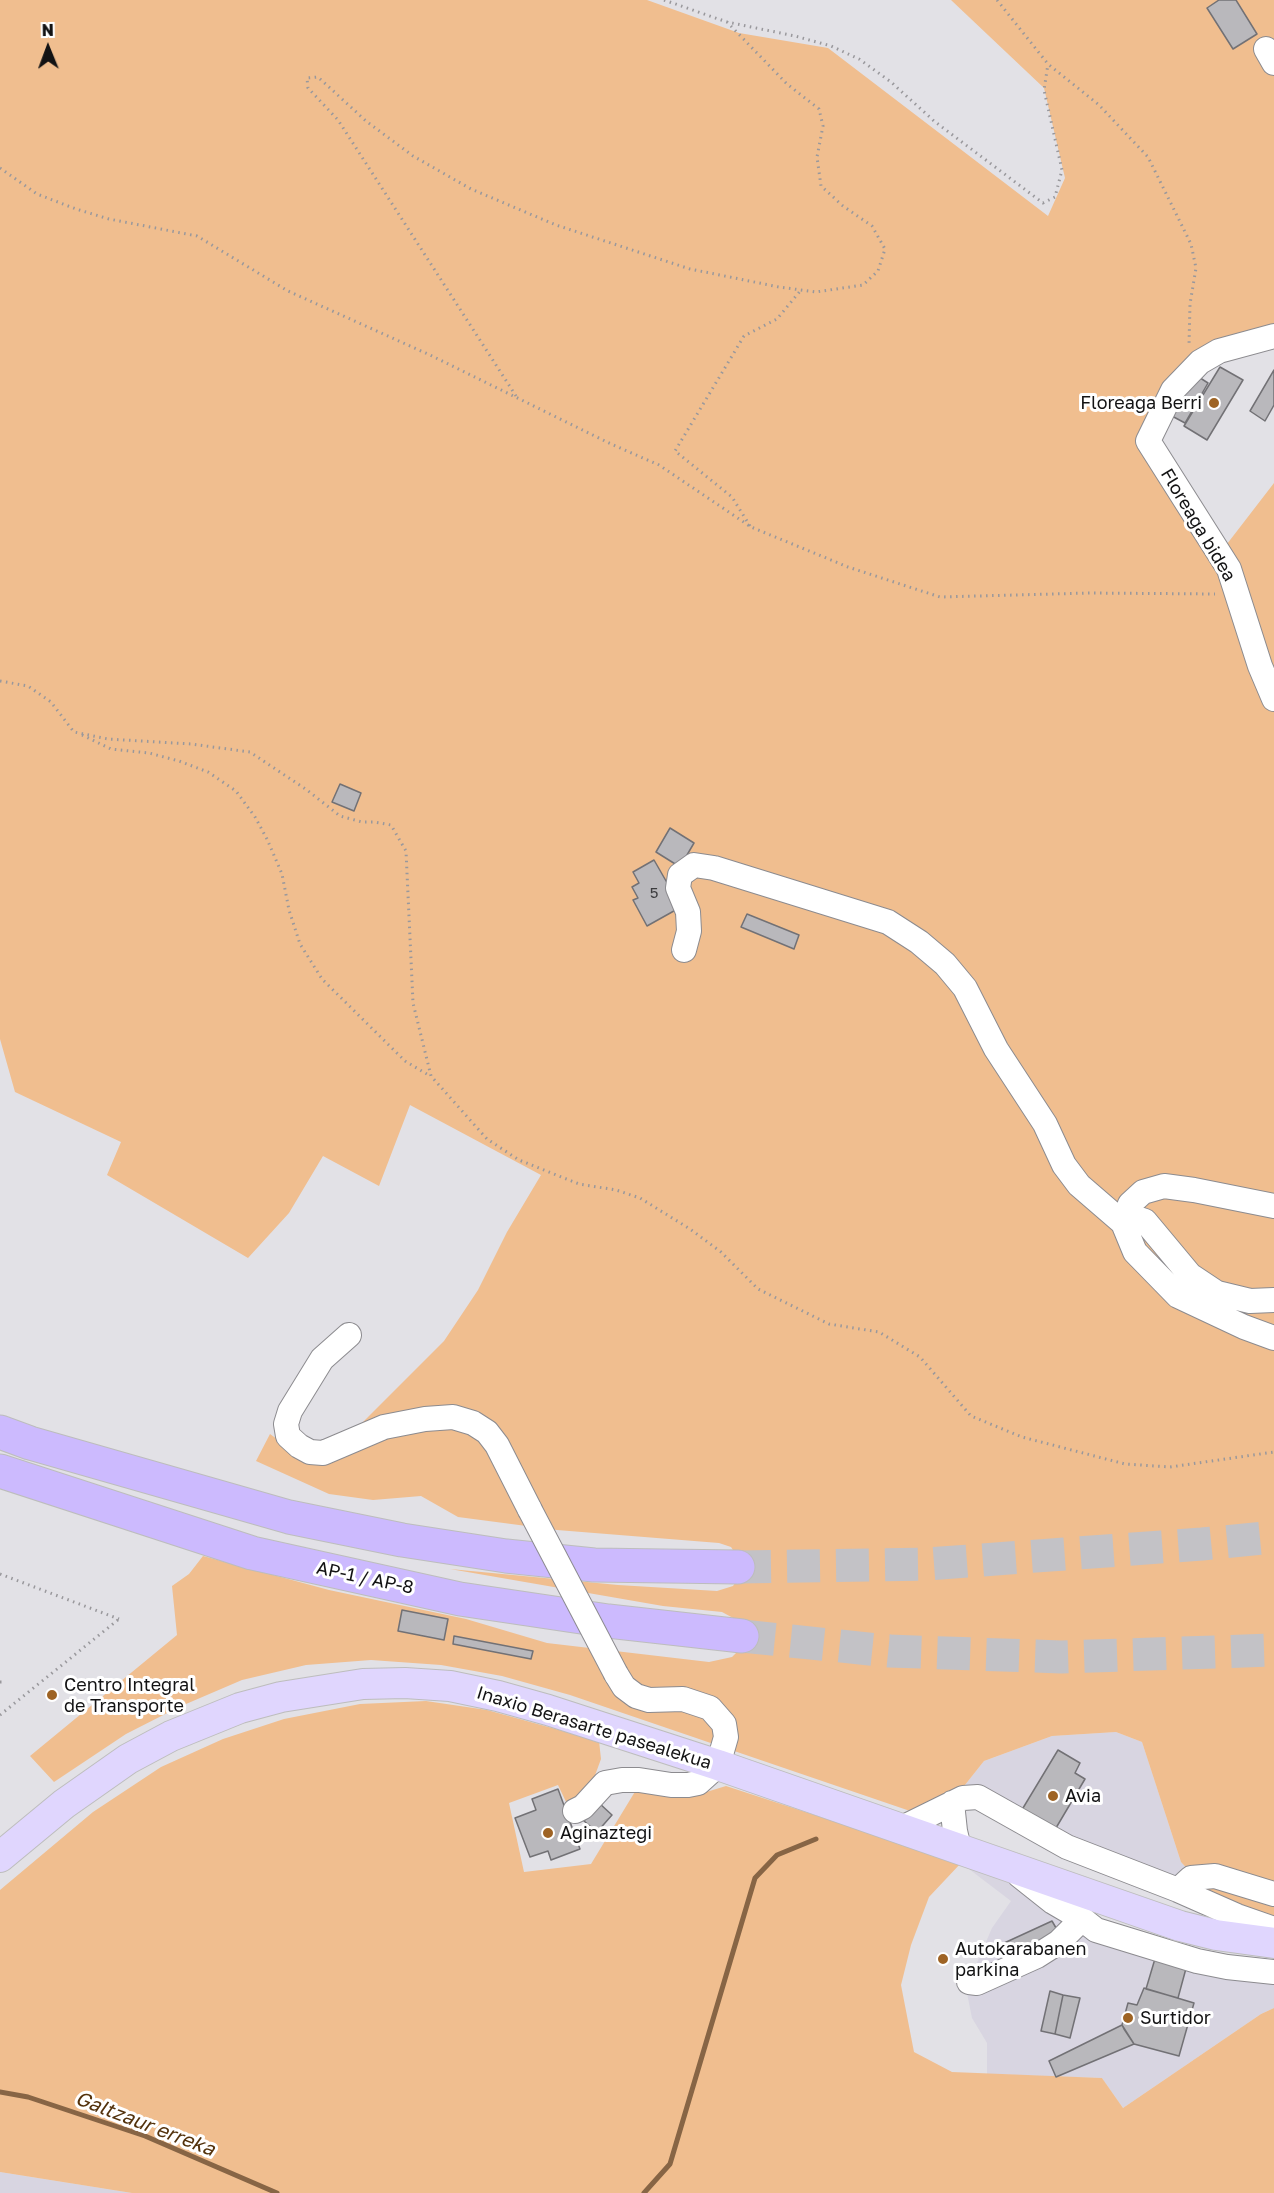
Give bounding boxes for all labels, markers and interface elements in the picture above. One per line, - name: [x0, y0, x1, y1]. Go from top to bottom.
- north arrow: [18, 18, 78, 78]
- text: N: [41, 20, 54, 40]
- place label: Floreaga Berri: [1080, 392, 1202, 414]
- marker: Floreaga Berri: [1207, 396, 1221, 410]
- street label: Floreaga bidea: [1156, 465, 1240, 585]
- house number: 5: [650, 884, 658, 902]
- street label: AP-1 / AP-8: [314, 1557, 416, 1599]
- place label: Centro Integral de Transporte: [64, 1674, 195, 1716]
- street label: Inaxio Berasarte pasealekua: [474, 1682, 714, 1774]
- marker: Centro Integral de Transporte: [45, 1688, 59, 1702]
- place label: Avia: [1065, 1785, 1101, 1807]
- marker: Avia: [1046, 1789, 1060, 1803]
- place label: Aginaztegi: [560, 1822, 652, 1844]
- marker: Aginaztegi: [541, 1826, 555, 1840]
- place label: Autokarabanen parkina: [955, 1938, 1087, 1980]
- marker: Autokarabanen parkina: [936, 1952, 950, 1966]
- place label: Surtidor: [1140, 2007, 1211, 2029]
- marker: Surtidor: [1121, 2011, 1135, 2025]
- water label: Galtzaur erreka: [72, 2086, 218, 2162]

